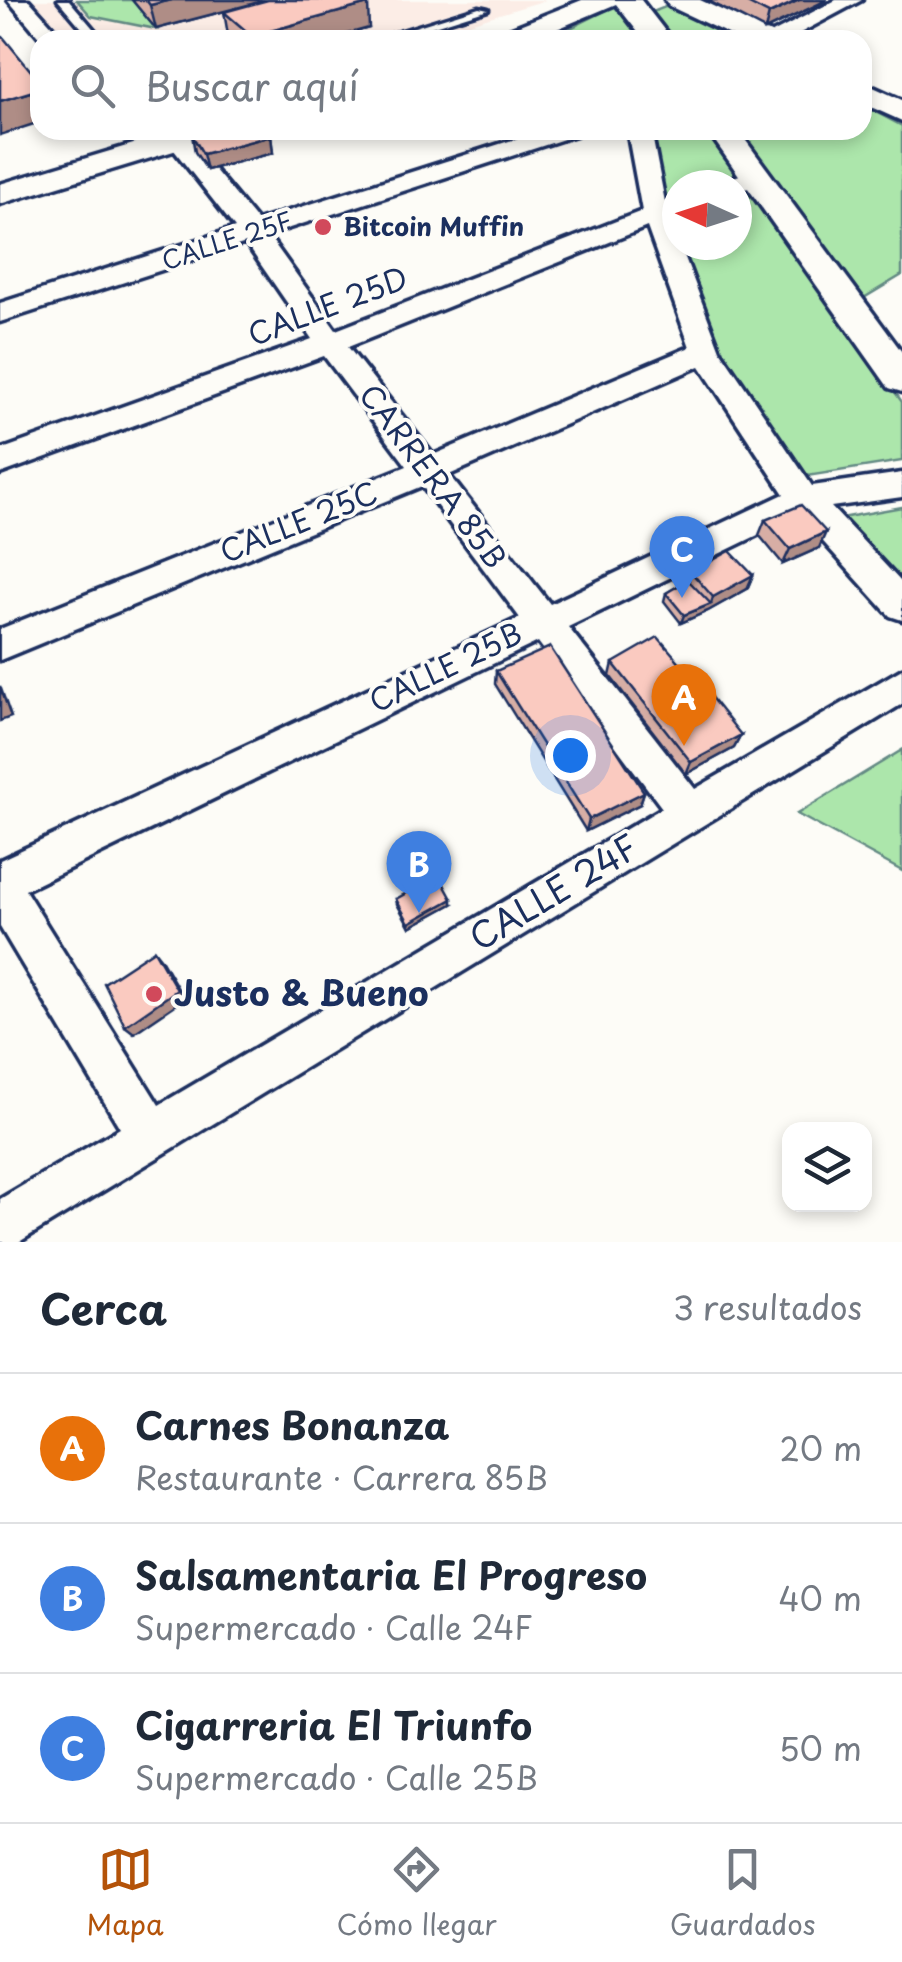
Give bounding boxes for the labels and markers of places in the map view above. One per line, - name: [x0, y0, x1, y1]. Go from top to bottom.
- place label: Bitcoin Muffin: [343, 207, 524, 245]
- marker: Bitcoin Muffin: [312, 216, 334, 238]
- pin: C: [650, 516, 714, 598]
- pin: A: [652, 664, 716, 746]
- pin: B: [386, 830, 452, 913]
- place label: Justo & Bueno: [174, 965, 429, 1018]
- marker: Justo & Bueno: [143, 983, 165, 1005]

